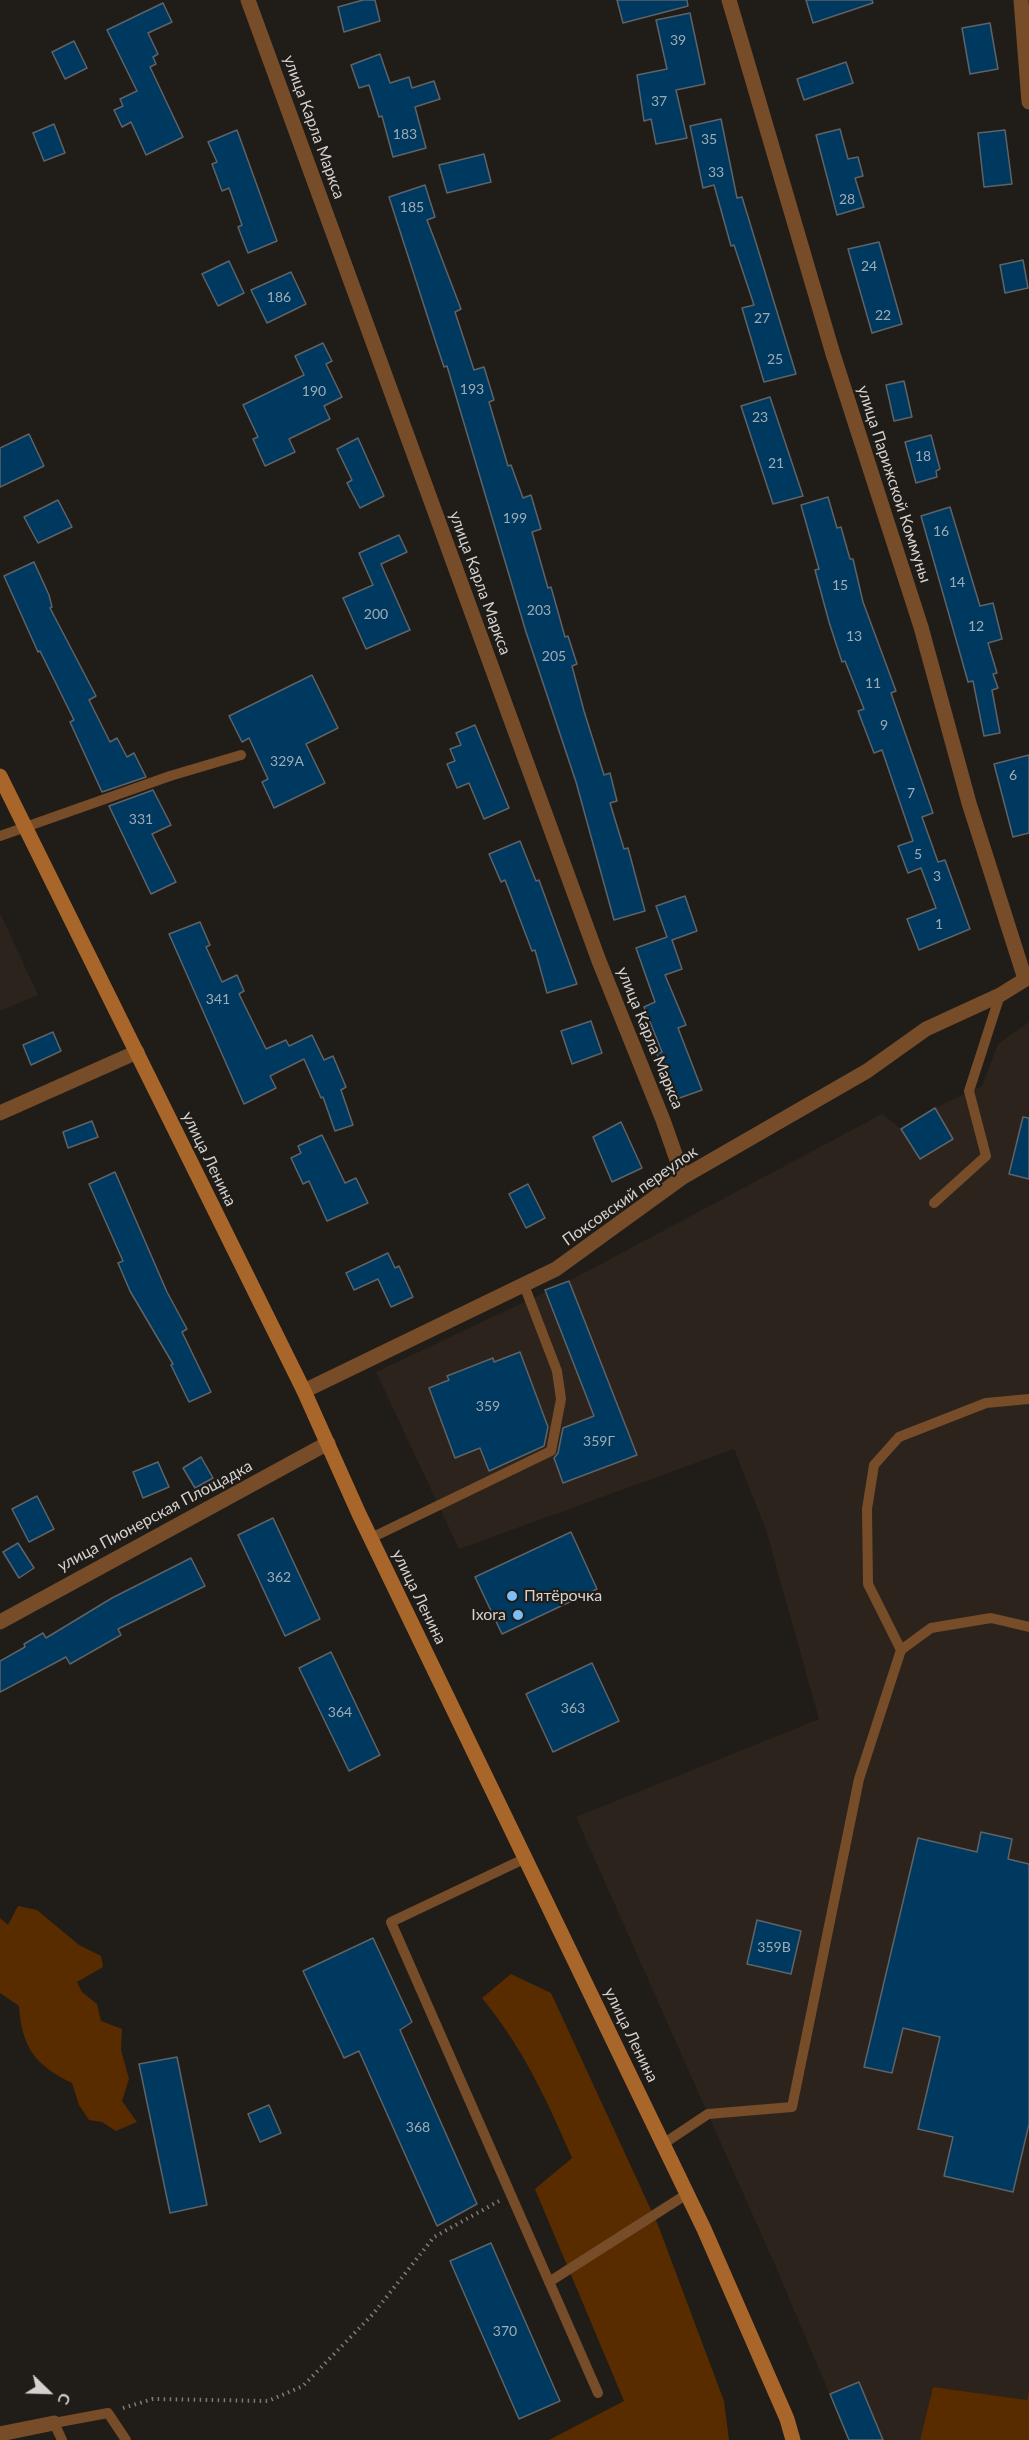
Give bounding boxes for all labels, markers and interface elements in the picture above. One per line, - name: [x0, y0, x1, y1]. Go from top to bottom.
- house number: 39: [670, 32, 686, 48]
- street label: улица Карла Маркса: [279, 52, 349, 202]
- house number: 37: [651, 93, 667, 109]
- house number: 183: [393, 126, 417, 142]
- house number: 35: [701, 131, 717, 147]
- house number: 33: [708, 164, 724, 180]
- house number: 28: [839, 191, 855, 207]
- house number: 185: [400, 199, 424, 215]
- house number: 24: [861, 258, 877, 274]
- house number: 186: [267, 289, 291, 305]
- house number: 22: [875, 307, 891, 323]
- house number: 27: [754, 310, 770, 326]
- house number: 25: [767, 351, 783, 367]
- house number: 193: [460, 381, 484, 397]
- house number: 190: [302, 383, 326, 399]
- street label: улица Парижской Коммуны: [853, 383, 935, 585]
- house number: 23: [752, 409, 768, 425]
- house number: 18: [915, 448, 931, 464]
- house number: 21: [768, 455, 784, 471]
- street label: улица Карла Маркса: [445, 508, 515, 658]
- house number: 199: [503, 510, 527, 526]
- house number: 16: [933, 523, 949, 539]
- house number: 14: [949, 574, 965, 590]
- house number: 15: [832, 577, 848, 593]
- house number: 203: [527, 602, 551, 618]
- house number: 200: [364, 606, 388, 622]
- house number: 12: [968, 618, 984, 634]
- house number: 13: [846, 628, 862, 644]
- house number: 205: [542, 648, 566, 664]
- house number: 11: [865, 675, 881, 691]
- house number: 9: [880, 717, 888, 733]
- house number: 329А: [270, 753, 304, 769]
- house number: 6: [1009, 767, 1017, 783]
- house number: 7: [907, 785, 915, 801]
- house number: 331: [129, 811, 153, 827]
- house number: 5: [914, 846, 922, 862]
- house number: 3: [933, 868, 941, 884]
- house number: 1: [935, 916, 943, 932]
- street label: улица Карла Маркса: [613, 964, 687, 1112]
- house number: 341: [206, 991, 230, 1007]
- street label: улица Ленина: [178, 1109, 240, 1209]
- street label: Поксовский переулок: [559, 1142, 701, 1250]
- house number: 359: [476, 1398, 500, 1414]
- house number: 359Г: [583, 1433, 615, 1449]
- street label: улица Пионерская Площадка: [54, 1456, 256, 1576]
- street label: улица Ленина: [388, 1547, 450, 1647]
- house number: 362: [267, 1569, 291, 1585]
- place label: Пятёрочка: [524, 1586, 602, 1606]
- marker: Пятёрочка: [505, 1589, 519, 1603]
- place label: Ixora: [471, 1605, 506, 1625]
- marker: Ixora: [511, 1608, 525, 1622]
- house number: 363: [561, 1700, 585, 1716]
- house number: 364: [328, 1704, 352, 1720]
- house number: 359В: [757, 1939, 791, 1955]
- street label: улица Ленина: [600, 1985, 662, 2085]
- house number: 368: [406, 2119, 430, 2135]
- house number: 370: [493, 2323, 517, 2339]
- north arrow: [18, 2362, 78, 2422]
- text: С: [54, 2391, 76, 2408]

